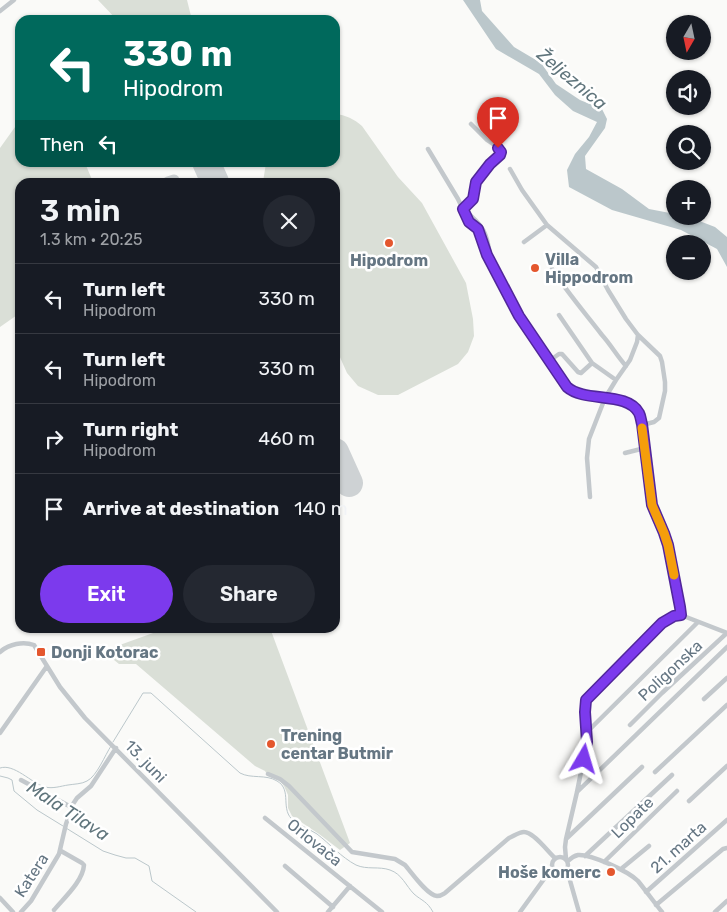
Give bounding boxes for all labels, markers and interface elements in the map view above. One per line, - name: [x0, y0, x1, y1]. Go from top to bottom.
- north arrow: [666, 15, 711, 60]
- map controls: [666, 15, 711, 280]
- text: 330 m: [123, 33, 232, 75]
- icon: left: [40, 35, 105, 100]
- water label: Željeznica: [532, 43, 612, 115]
- button: sound: [666, 70, 711, 115]
- text: Hipodrom: [123, 75, 223, 102]
- pin: [477, 97, 519, 148]
- icon: arrive: [484, 104, 512, 132]
- button: search: [666, 125, 711, 170]
- icon: left: [94, 130, 122, 158]
- text: Then: [40, 133, 84, 156]
- button: +: [666, 180, 711, 225]
- text: 3 min: [40, 193, 120, 229]
- button: close: [263, 195, 315, 247]
- text: 1.3 km · 20:25: [40, 230, 143, 249]
- button: −: [666, 235, 711, 280]
- marker: Hipodrom: [383, 237, 395, 249]
- place label: Villa Hippodrom: [545, 250, 633, 287]
- place label: Hipodrom: [350, 251, 428, 270]
- marker: Villa Hippodrom: [529, 262, 541, 274]
- text: Turn left: [83, 278, 165, 301]
- icon: left: [40, 285, 68, 313]
- text: 330 m: [259, 287, 315, 310]
- text: Hipodrom: [83, 301, 156, 320]
- text: Turn left: [83, 348, 165, 371]
- icon: left: [40, 355, 68, 383]
- text: 330 m: [259, 357, 315, 380]
- text: Hipodrom: [83, 371, 156, 390]
- text: Turn right: [83, 418, 178, 441]
- icon: right: [40, 425, 68, 453]
- text: 460 m: [258, 427, 315, 450]
- text: Hipodrom: [83, 441, 156, 460]
- icon: arrive: [40, 495, 68, 523]
- text: Arrive at destination: [83, 497, 279, 520]
- text: 140 m: [294, 497, 348, 520]
- button: Exit: [40, 565, 173, 623]
- button: Share: [183, 565, 315, 623]
- street label: Poligonska: [634, 636, 706, 705]
- place label: Donji Kotorac: [51, 643, 159, 662]
- marker: Donji Kotorac: [35, 646, 47, 658]
- place label: Trening centar Butmir: [281, 726, 394, 763]
- position arrow: [557, 732, 609, 784]
- street label: 13. juni: [121, 736, 170, 787]
- marker: Trening centar Butmir: [265, 738, 277, 750]
- water label: Mala Tilava: [23, 776, 114, 846]
- street label: Lopate: [607, 793, 658, 842]
- street label: Orlovača: [284, 815, 346, 870]
- street label: 21. marta: [647, 817, 710, 877]
- street label: Katera: [10, 850, 53, 901]
- place label: Hoše komerc: [498, 863, 601, 882]
- marker: Hoše komerc: [605, 866, 617, 878]

